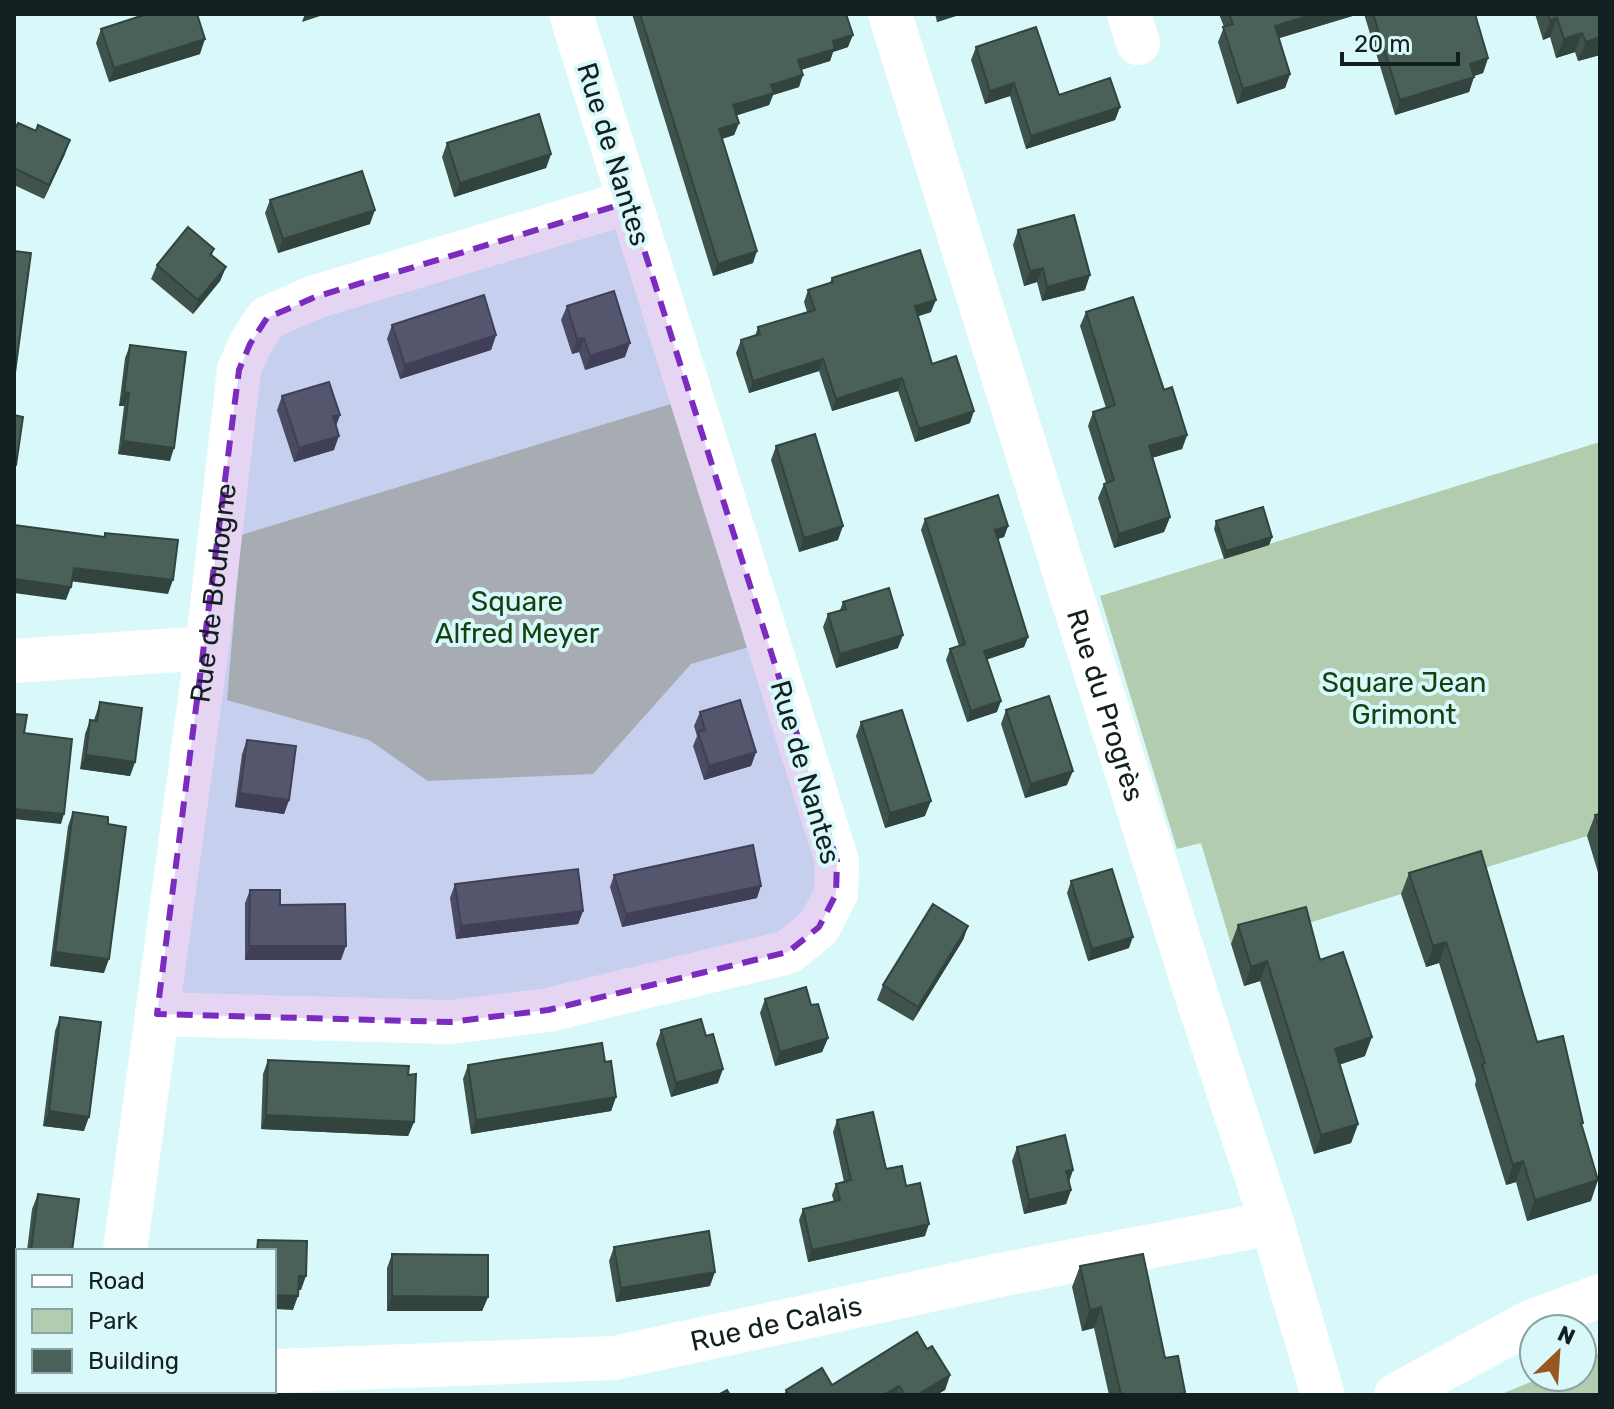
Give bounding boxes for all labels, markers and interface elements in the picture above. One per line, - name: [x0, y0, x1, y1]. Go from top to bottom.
- scale bar: [1342, 16, 1458, 66]
- text: 20 m: [1354, 30, 1411, 58]
- street label: Rue de Nantes: [570, 59, 657, 250]
- street label: Rue de Boulogne: [184, 481, 243, 705]
- park label: Square Alfred Meyer: [435, 585, 600, 650]
- street label: Rue du Progrès: [1060, 605, 1151, 805]
- park label: Square Jean Grimont: [1321, 666, 1487, 731]
- street label: Rue de Nantes: [764, 676, 848, 868]
- legend: [16, 1249, 276, 1393]
- text: Road: [88, 1267, 145, 1295]
- street label: Rue de Calais: [687, 1289, 865, 1358]
- text: Park: [88, 1307, 139, 1335]
- north arrow: [1518, 1313, 1598, 1393]
- text: N: [1553, 1320, 1579, 1351]
- text: Building: [88, 1347, 179, 1375]

